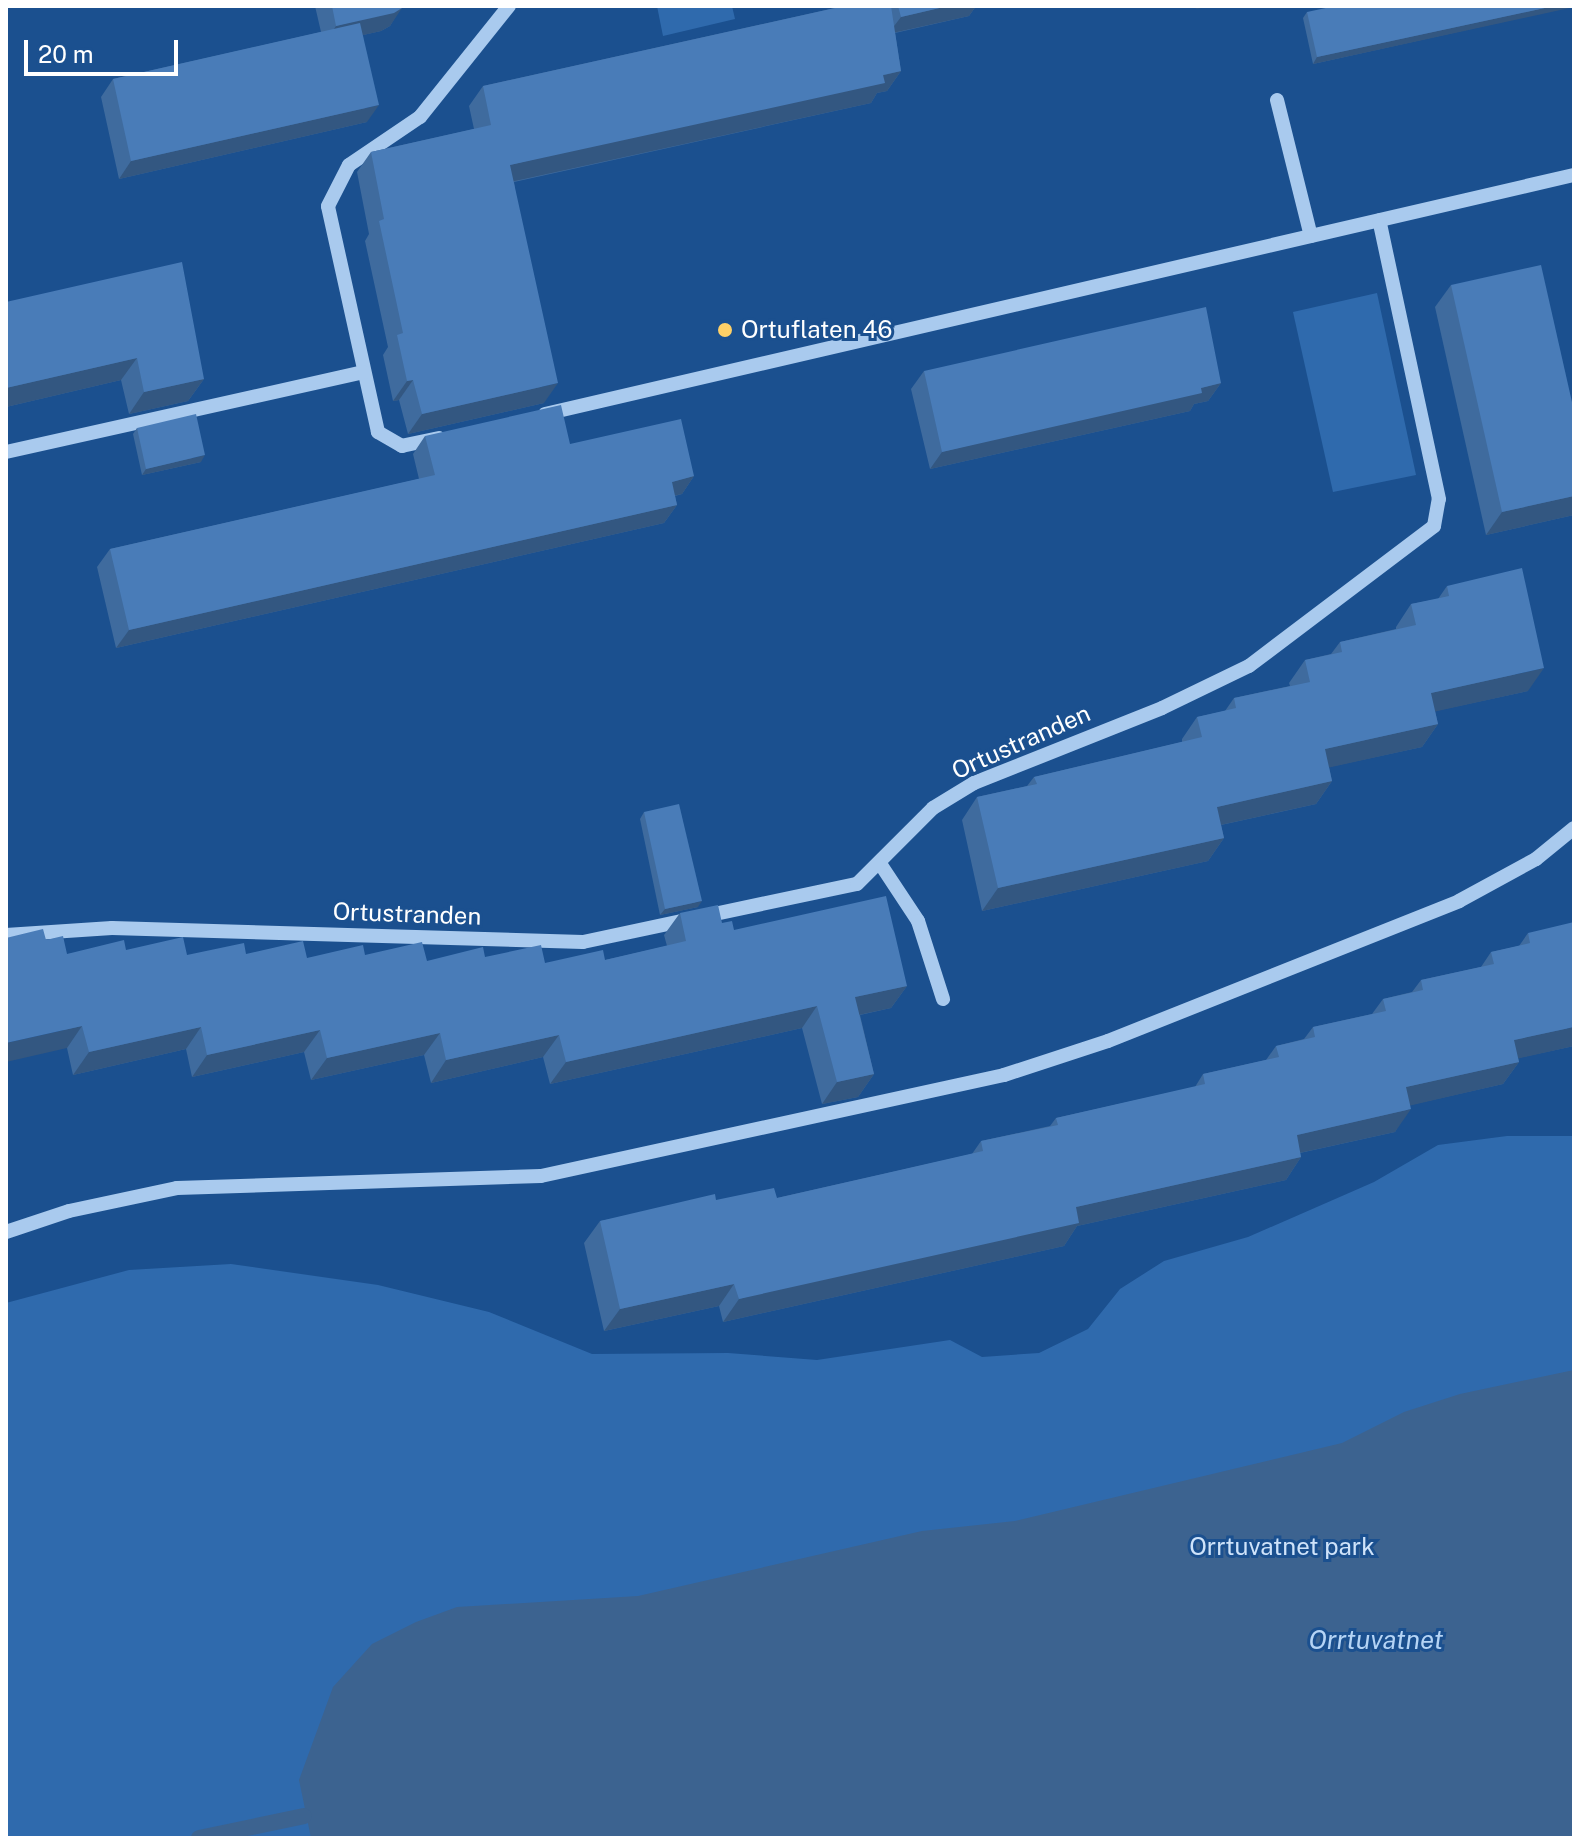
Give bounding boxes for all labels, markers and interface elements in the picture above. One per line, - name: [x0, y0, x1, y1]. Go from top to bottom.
- scale bar: [28, 24, 182, 74]
- text: 20 m: [38, 40, 94, 68]
- place label: Ortuflaten 46: [741, 316, 892, 344]
- marker: Ortuflaten 46: [716, 321, 734, 339]
- street label: Ortustranden: [947, 699, 1095, 785]
- street label: Ortustranden: [332, 897, 482, 931]
- park label: Orrtuvatnet park: [1189, 1533, 1375, 1561]
- water label: Orrtuvatnet: [1309, 1624, 1443, 1656]

